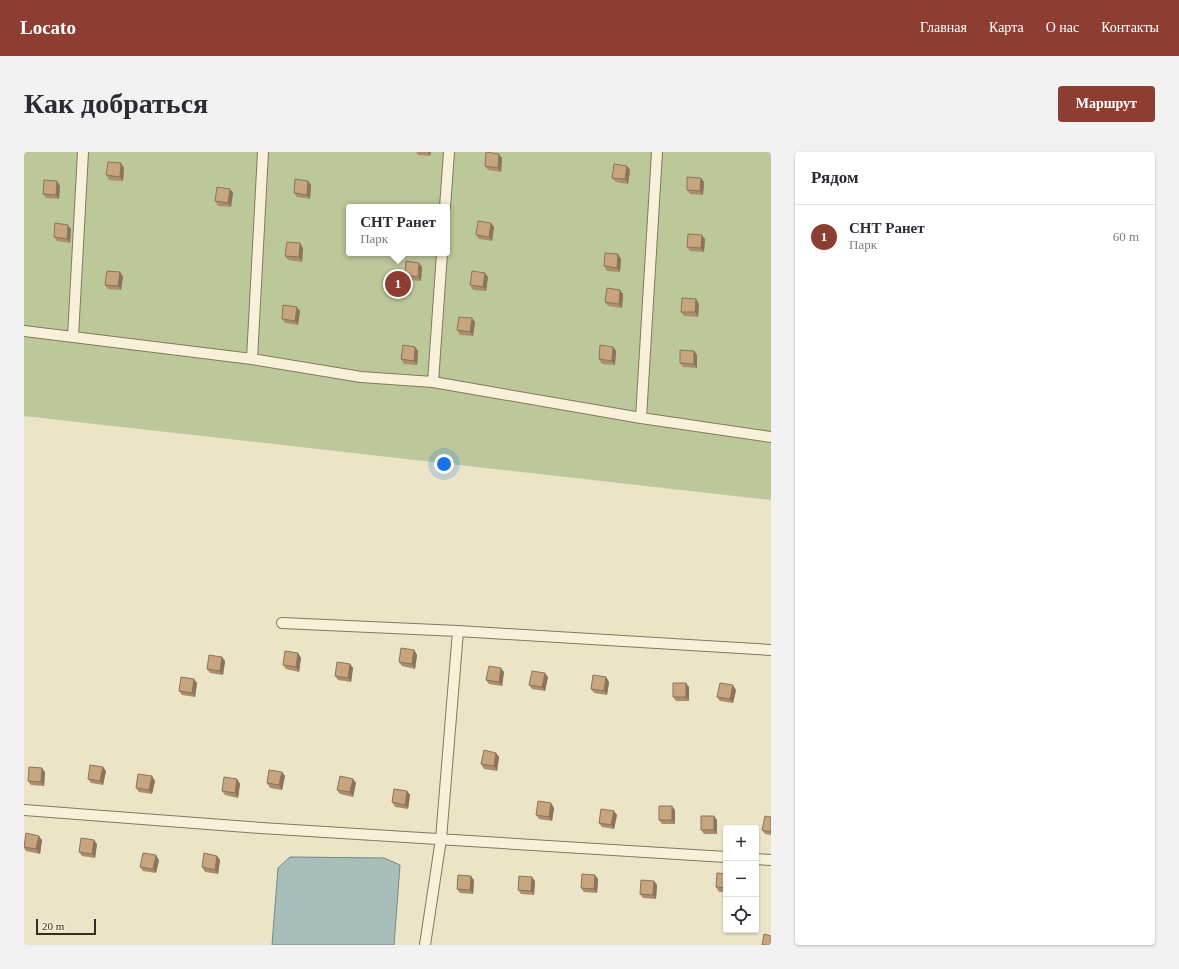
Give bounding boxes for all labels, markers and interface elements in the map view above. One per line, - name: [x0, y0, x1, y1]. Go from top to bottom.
- text: Locato: [20, 17, 76, 38]
- text: Главная: [920, 20, 967, 35]
- text: Карта: [989, 20, 1024, 35]
- text: О нас: [1046, 20, 1079, 35]
- text: Контакты: [1101, 20, 1159, 35]
- button: Маршрут: [1058, 86, 1155, 122]
- text: Как добраться: [24, 88, 208, 119]
- text: Рядом: [811, 168, 859, 187]
- popup: [346, 204, 450, 256]
- text: СНТ Ранет: [360, 214, 436, 230]
- text: СНТ Ранет: [849, 220, 925, 236]
- text: 1: [821, 229, 827, 244]
- text: 60 m: [1113, 229, 1139, 244]
- text: Парк: [360, 231, 388, 246]
- text: Парк: [849, 237, 877, 252]
- pin: 1: [385, 269, 411, 299]
- your location: [434, 454, 454, 474]
- map controls: [723, 825, 759, 933]
- button: +: [723, 825, 759, 861]
- button: −: [723, 861, 759, 897]
- button: locate: [723, 897, 759, 933]
- scale bar: [36, 917, 96, 936]
- text: 20 m: [42, 920, 64, 932]

